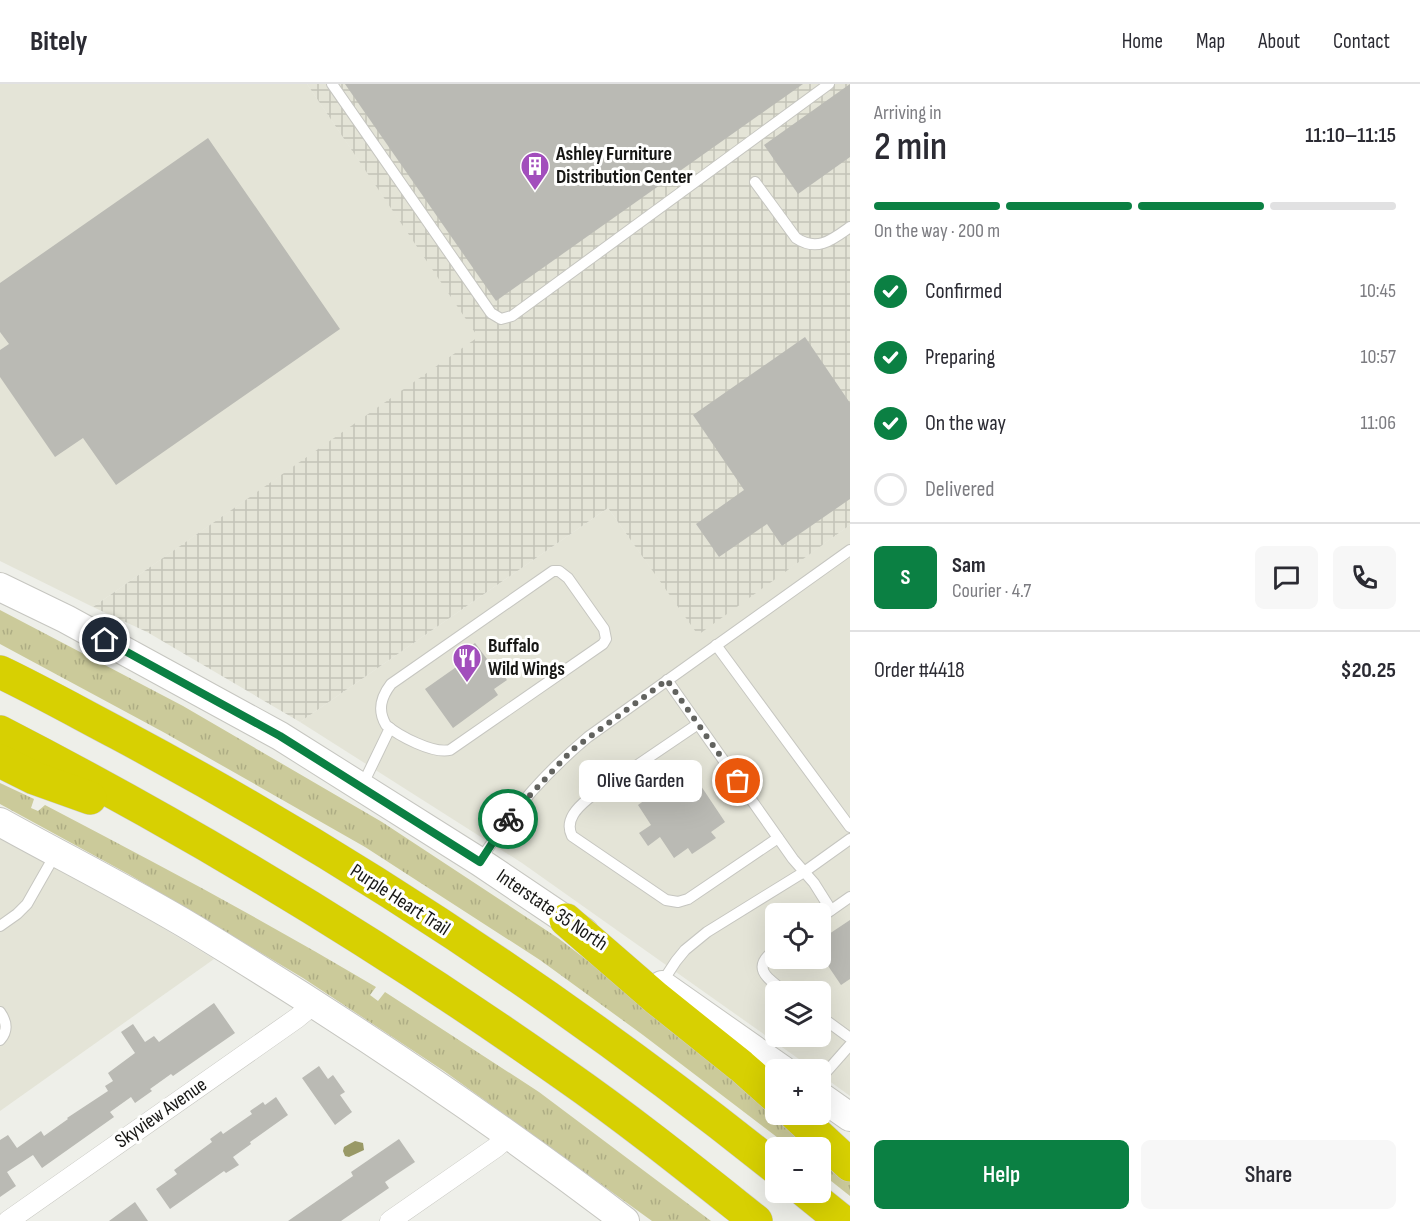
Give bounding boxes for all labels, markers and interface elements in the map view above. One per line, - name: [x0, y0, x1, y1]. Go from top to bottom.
- text: Bitely: [30, 25, 87, 58]
- text: Home: [1122, 29, 1163, 54]
- text: Map: [1196, 29, 1225, 54]
- text: About: [1258, 29, 1300, 54]
- text: Contact: [1333, 29, 1390, 54]
- text: Arriving in: [874, 101, 942, 125]
- text: 11:10–11:15: [1305, 122, 1396, 149]
- text: 2 min: [874, 124, 947, 171]
- place label: Ashley Furniture Distribution Center: [555, 142, 693, 189]
- building icon: Ashley Furniture Distribution Center: [519, 150, 551, 192]
- text: On the way · 200 m: [874, 219, 1000, 243]
- icon: check: [874, 275, 907, 308]
- text: Confirmed: [925, 278, 1002, 305]
- text: 10:45: [1360, 279, 1396, 303]
- icon: check: [874, 341, 907, 374]
- text: Preparing: [925, 344, 995, 371]
- text: 10:57: [1361, 345, 1396, 369]
- icon: check: [874, 407, 907, 440]
- text: On the way: [925, 410, 1006, 437]
- text: 11:06: [1361, 411, 1396, 435]
- text: Delivered: [925, 476, 994, 503]
- button: chat: [1255, 546, 1318, 609]
- button: phone: [1333, 546, 1396, 609]
- text: Sam: [952, 552, 986, 579]
- text: S: [901, 564, 910, 591]
- text: Courier · 4.7: [952, 579, 1031, 603]
- pin: [79, 614, 130, 665]
- icon: home: [88, 623, 121, 656]
- place label: Buffalo Wild Wings: [488, 634, 565, 681]
- restaurant icon: Buffalo Wild Wings: [451, 642, 483, 684]
- text: Order #4418: [874, 657, 965, 684]
- text: $20.25: [1340, 657, 1396, 684]
- pin: [712, 755, 763, 806]
- callout: Olive Garden: [579, 760, 702, 802]
- icon: bag: [721, 764, 754, 797]
- text: Olive Garden: [597, 769, 684, 793]
- courier: [478, 789, 538, 849]
- icon: bike: [492, 803, 525, 836]
- street label: Purple Heart Trail: [346, 859, 454, 941]
- street label: Interstate 35 North: [492, 864, 612, 956]
- map controls: [765, 903, 831, 1203]
- button: locate: [765, 903, 831, 969]
- button: layers: [765, 981, 831, 1047]
- button: +: [765, 1059, 831, 1125]
- street label: Skyview Avenue: [110, 1073, 212, 1153]
- button: −: [765, 1137, 831, 1203]
- button: Help: [874, 1140, 1129, 1209]
- button: Share: [1141, 1140, 1396, 1209]

